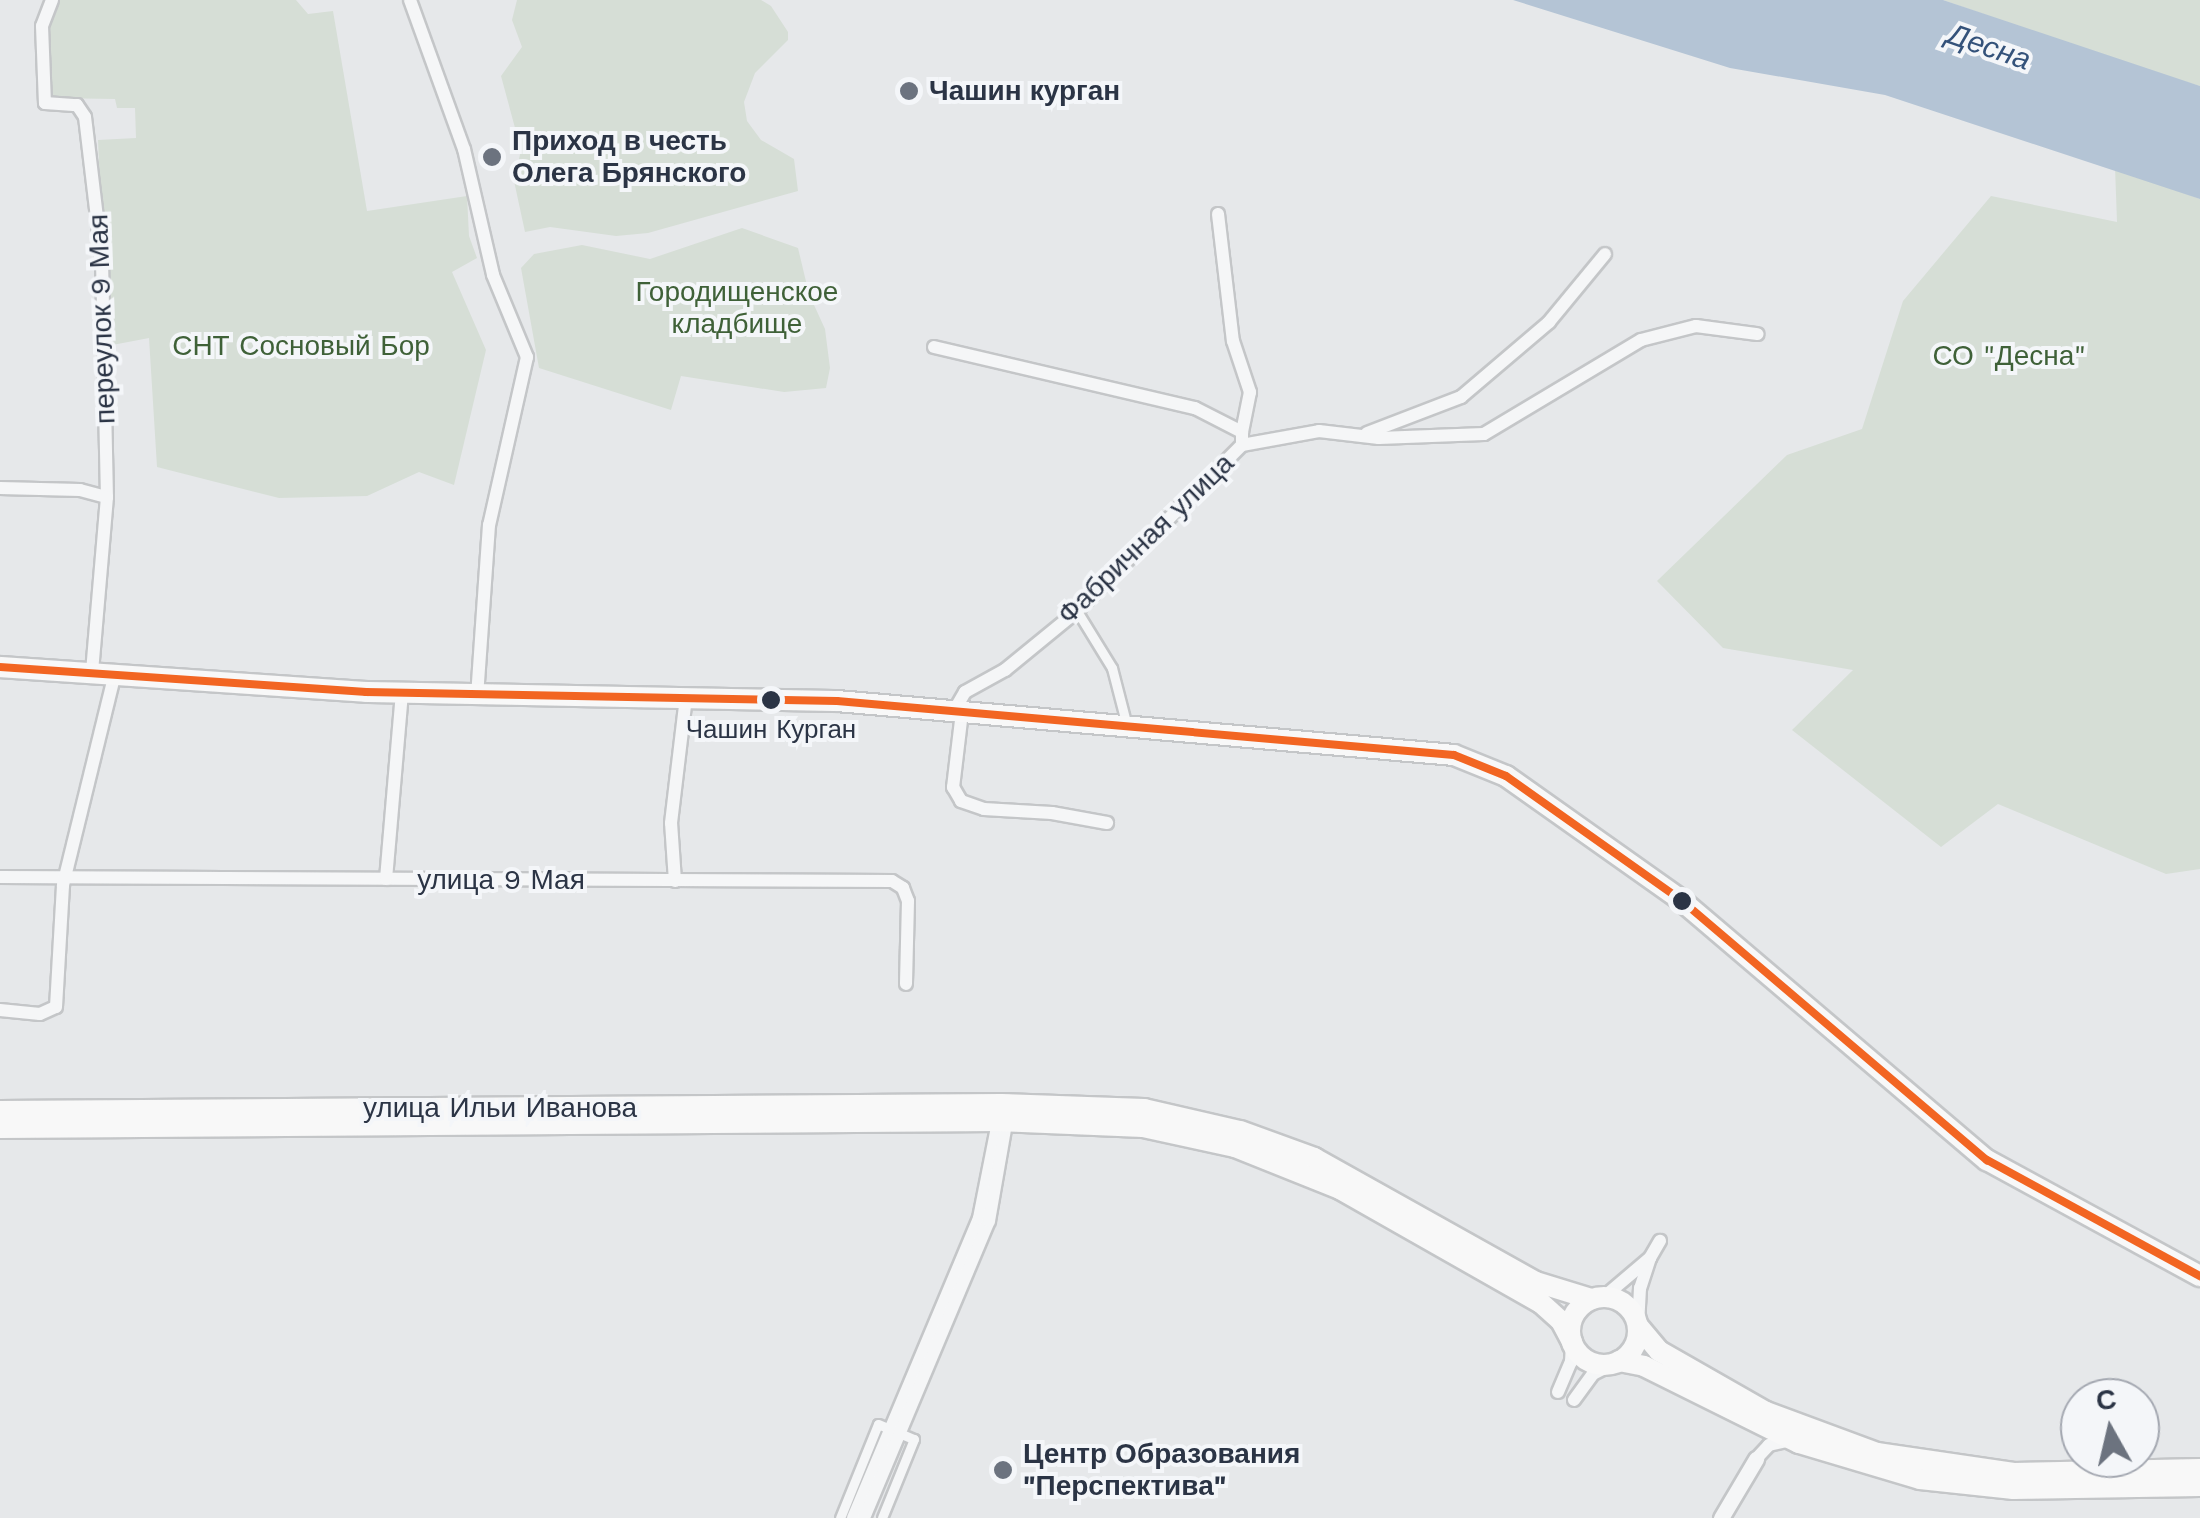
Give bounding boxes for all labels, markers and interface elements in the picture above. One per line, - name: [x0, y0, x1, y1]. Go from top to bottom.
- water label: Десна: [1943, 16, 2035, 78]
- place label: Чашин курган: [929, 74, 1120, 108]
- marker: Чашин курган: [898, 80, 920, 102]
- place label: Приход в честь Олега Брянского: [512, 124, 746, 190]
- marker: Приход в честь Олега Брянского: [481, 146, 503, 168]
- street label: переулок 9 Мая: [82, 213, 122, 425]
- park label: Городищенское кладбище: [636, 275, 838, 341]
- park label: СНТ Сосновый Бор: [172, 329, 430, 363]
- park label: СО "Десна": [1932, 339, 2086, 373]
- street label: Фабричная улица: [1051, 447, 1241, 631]
- marker: Чашин Курган: [761, 690, 781, 710]
- place label: Чашин Курган: [686, 714, 856, 746]
- street label: улица 9 Мая: [417, 863, 585, 897]
- unlabelled marker: [1672, 891, 1692, 911]
- street label: улица Ильи Иванова: [363, 1091, 637, 1125]
- north arrow: [2060, 1378, 2160, 1478]
- text: С: [2094, 1382, 2118, 1418]
- place label: Центр Образования "Перспектива": [1023, 1437, 1300, 1503]
- marker: Центр Образования "Перспектива": [992, 1459, 1014, 1481]

